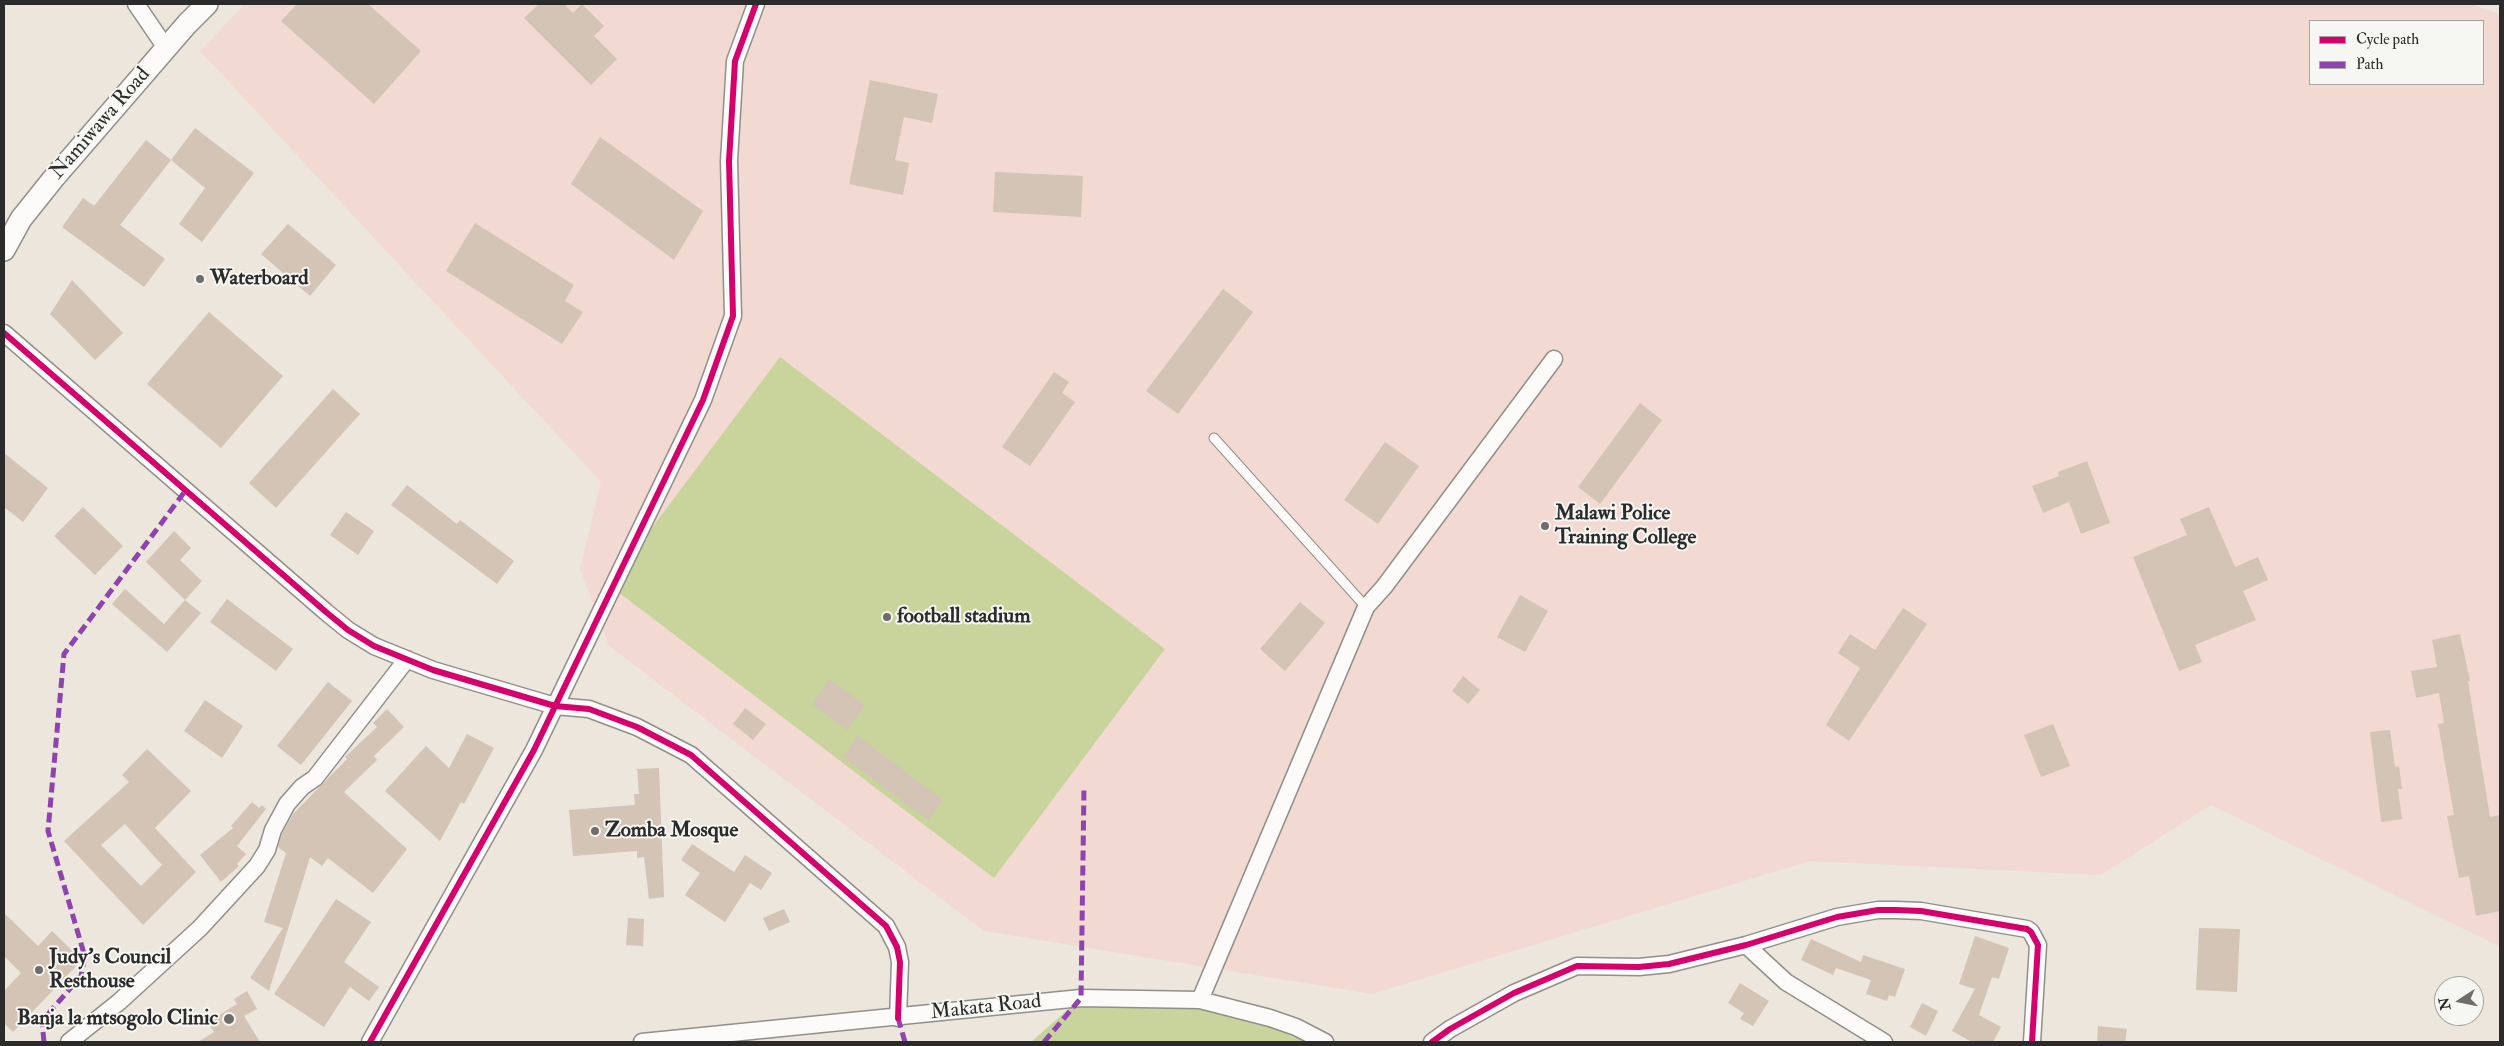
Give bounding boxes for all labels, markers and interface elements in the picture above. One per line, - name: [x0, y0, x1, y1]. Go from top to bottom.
- legend: [2309, 20, 2484, 85]
- text: Cycle path: [2356, 30, 2419, 49]
- text: Path: [2356, 55, 2383, 74]
- street label: Namiwawa Road: [46, 63, 156, 185]
- place label: Waterboard: [210, 266, 309, 292]
- marker: Waterboard: [194, 273, 206, 285]
- place label: Malawi Police Training College: [1555, 501, 1696, 551]
- marker: Malawi Police Training College: [1539, 520, 1551, 532]
- place label: football stadium: [897, 604, 1030, 630]
- marker: football stadium: [881, 611, 893, 623]
- place label: Zomba Mosque: [605, 818, 738, 844]
- marker: Zomba Mosque: [589, 825, 601, 837]
- place label: Judy's Council Resthouse: [49, 945, 171, 995]
- marker: Judy's Council Resthouse: [33, 964, 45, 976]
- north arrow: [2434, 976, 2484, 1026]
- street label: Makata Road: [929, 990, 1043, 1026]
- text: N: [2435, 996, 2454, 1012]
- place label: Banja la mtsogolo Clinic: [17, 1006, 218, 1032]
- marker: Banja la mtsogolo Clinic: [222, 1012, 236, 1026]

